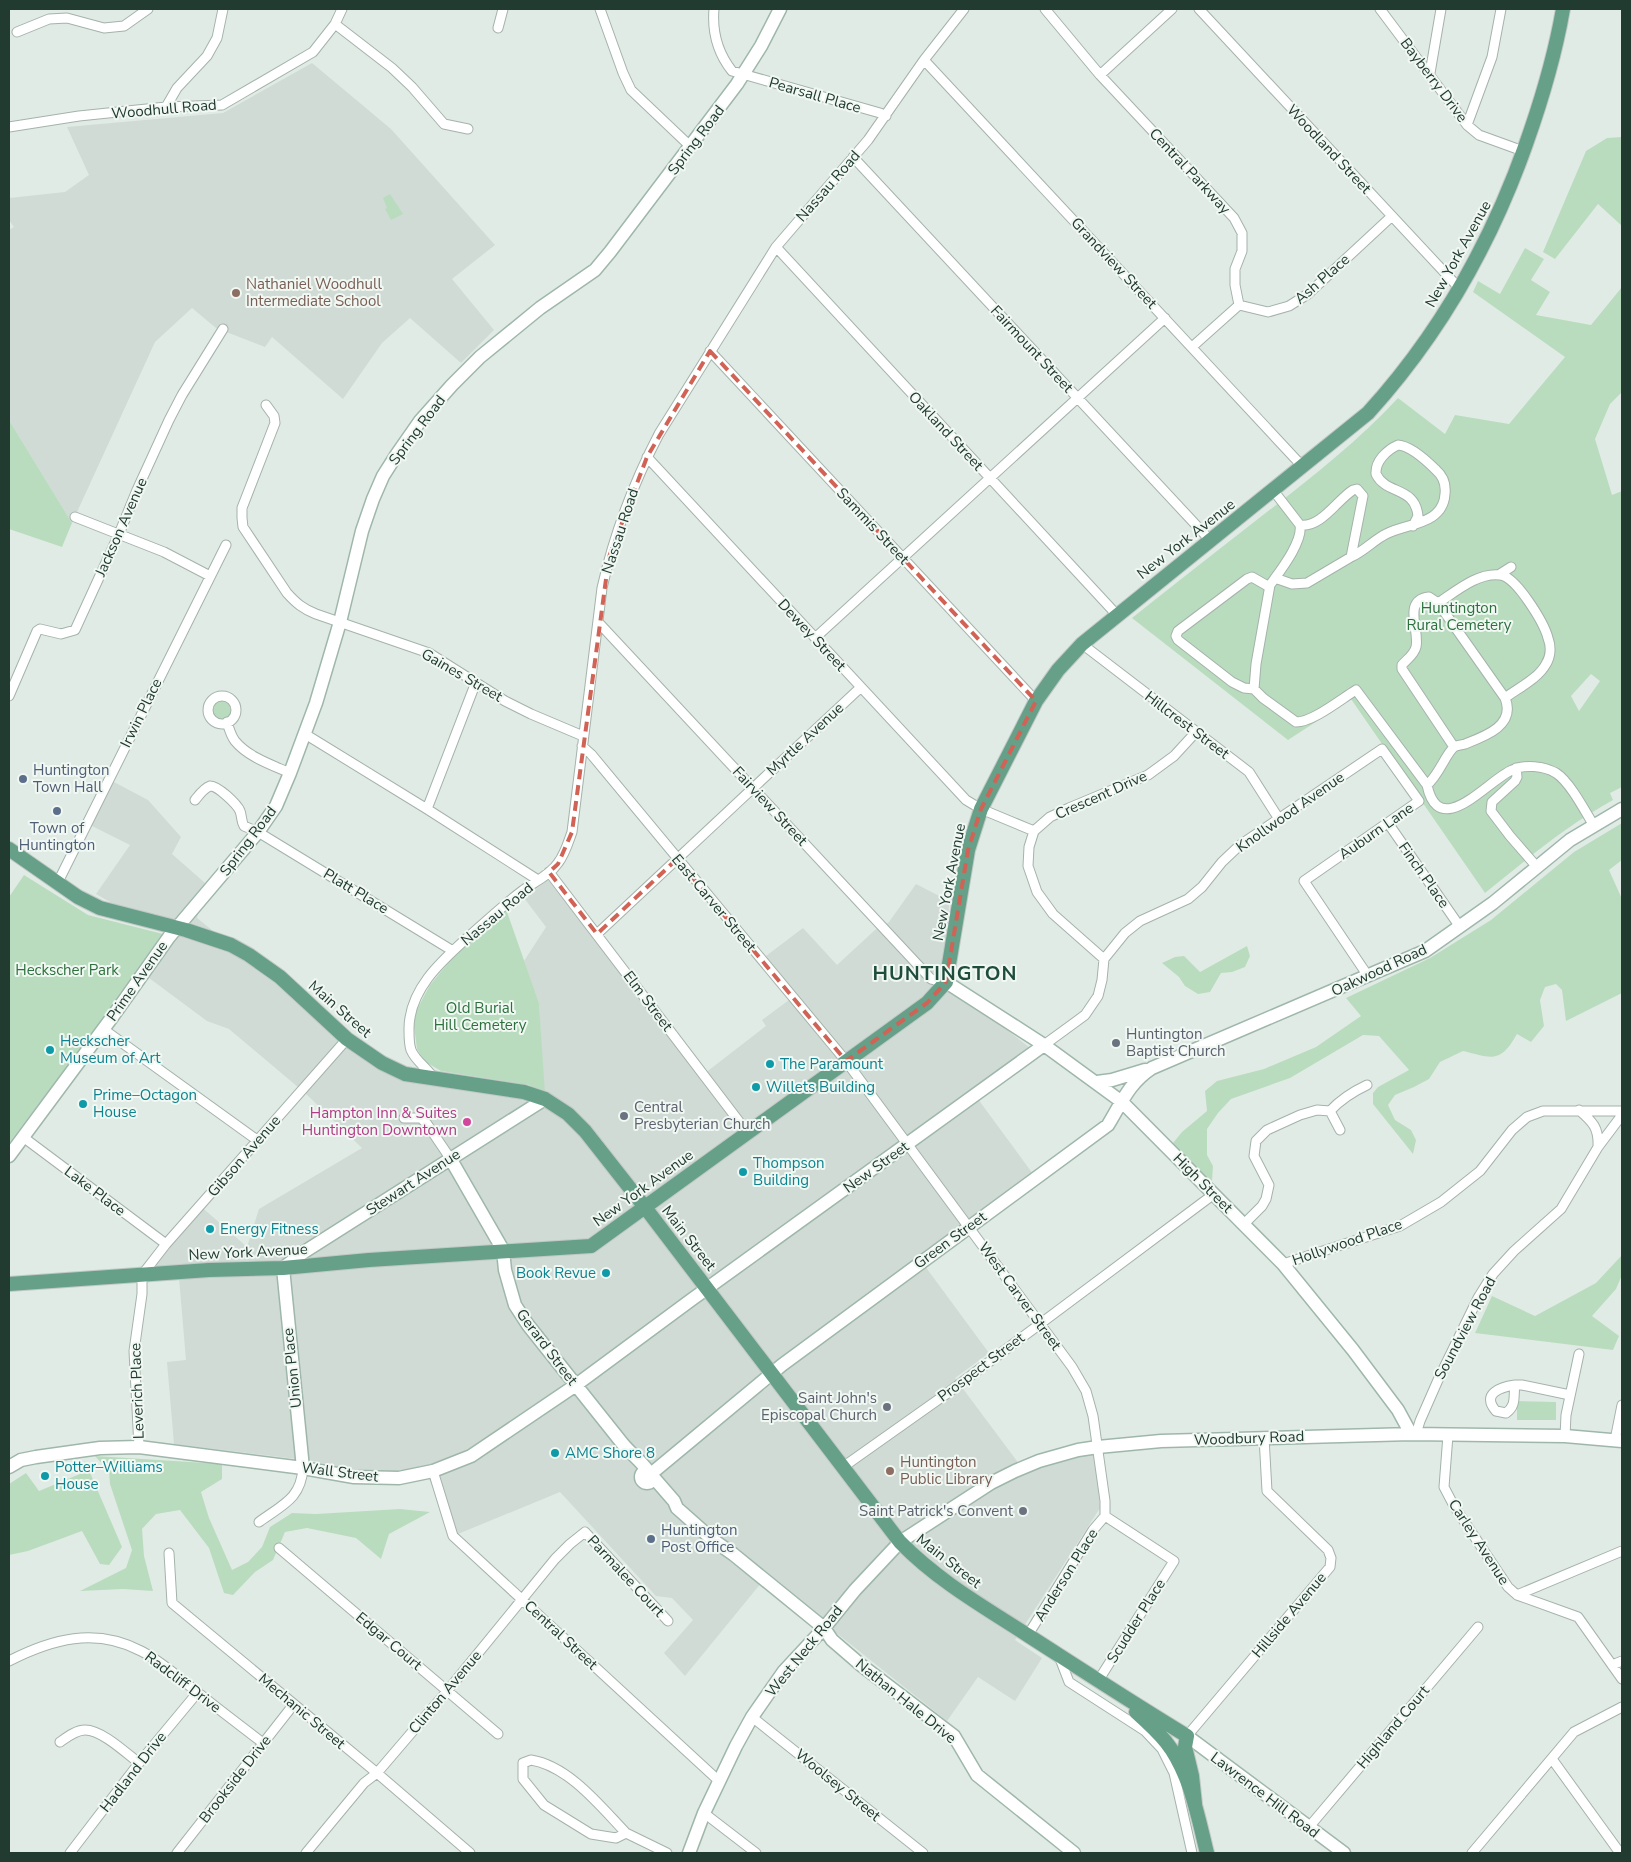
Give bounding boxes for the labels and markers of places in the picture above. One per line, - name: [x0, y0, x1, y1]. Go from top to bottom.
- place label: Nathaniel Woodhull Intermediate School: [246, 274, 382, 311]
- marker: Nathaniel Woodhull Intermediate School: [230, 287, 242, 299]
- place label: Huntington Town Hall: [33, 760, 109, 797]
- marker: Huntington Town Hall: [17, 773, 29, 785]
- marker: Town of Huntington: [51, 805, 63, 817]
- place label: Town of Huntington: [19, 818, 95, 855]
- place label: Huntington Baptist Church: [1126, 1024, 1226, 1061]
- place label: Heckscher Museum of Art: [60, 1031, 161, 1068]
- marker: Huntington Baptist Church: [1110, 1037, 1122, 1049]
- marker: Heckscher Museum of Art: [44, 1044, 56, 1056]
- place label: The Paramount: [780, 1054, 884, 1074]
- marker: The Paramount: [764, 1058, 776, 1070]
- place label: Willets Building: [766, 1077, 875, 1097]
- marker: Willets Building: [750, 1081, 762, 1093]
- place label: Prime–Octagon House: [93, 1085, 197, 1122]
- place label: Central Presbyterian Church: [634, 1097, 770, 1134]
- marker: Prime–Octagon House: [77, 1098, 89, 1110]
- place label: Hampton Inn & Suites Huntington Downtown: [302, 1103, 457, 1140]
- marker: Central Presbyterian Church: [618, 1110, 630, 1122]
- marker: Hampton Inn & Suites Huntington Downtown: [461, 1116, 473, 1128]
- place label: Thompson Building: [753, 1153, 825, 1190]
- marker: Thompson Building: [737, 1166, 749, 1178]
- place label: Energy Fitness: [220, 1219, 319, 1239]
- marker: Energy Fitness: [204, 1223, 216, 1235]
- place label: Book Revue: [516, 1263, 596, 1283]
- marker: Book Revue: [600, 1267, 612, 1279]
- place label: Saint John's Episcopal Church: [761, 1388, 877, 1425]
- marker: Saint John's Episcopal Church: [881, 1401, 893, 1413]
- place label: AMC Shore 8: [565, 1443, 655, 1463]
- marker: AMC Shore 8: [549, 1447, 561, 1459]
- place label: Huntington Public Library: [900, 1452, 993, 1489]
- place label: Potter–Williams House: [55, 1457, 163, 1494]
- marker: Huntington Public Library: [884, 1465, 896, 1477]
- marker: Potter–Williams House: [39, 1470, 51, 1482]
- place label: Saint Patrick's Convent: [859, 1501, 1014, 1521]
- marker: Saint Patrick's Convent: [1017, 1505, 1029, 1517]
- place label: Huntington Post Office: [661, 1520, 737, 1557]
- marker: Huntington Post Office: [645, 1533, 657, 1545]

